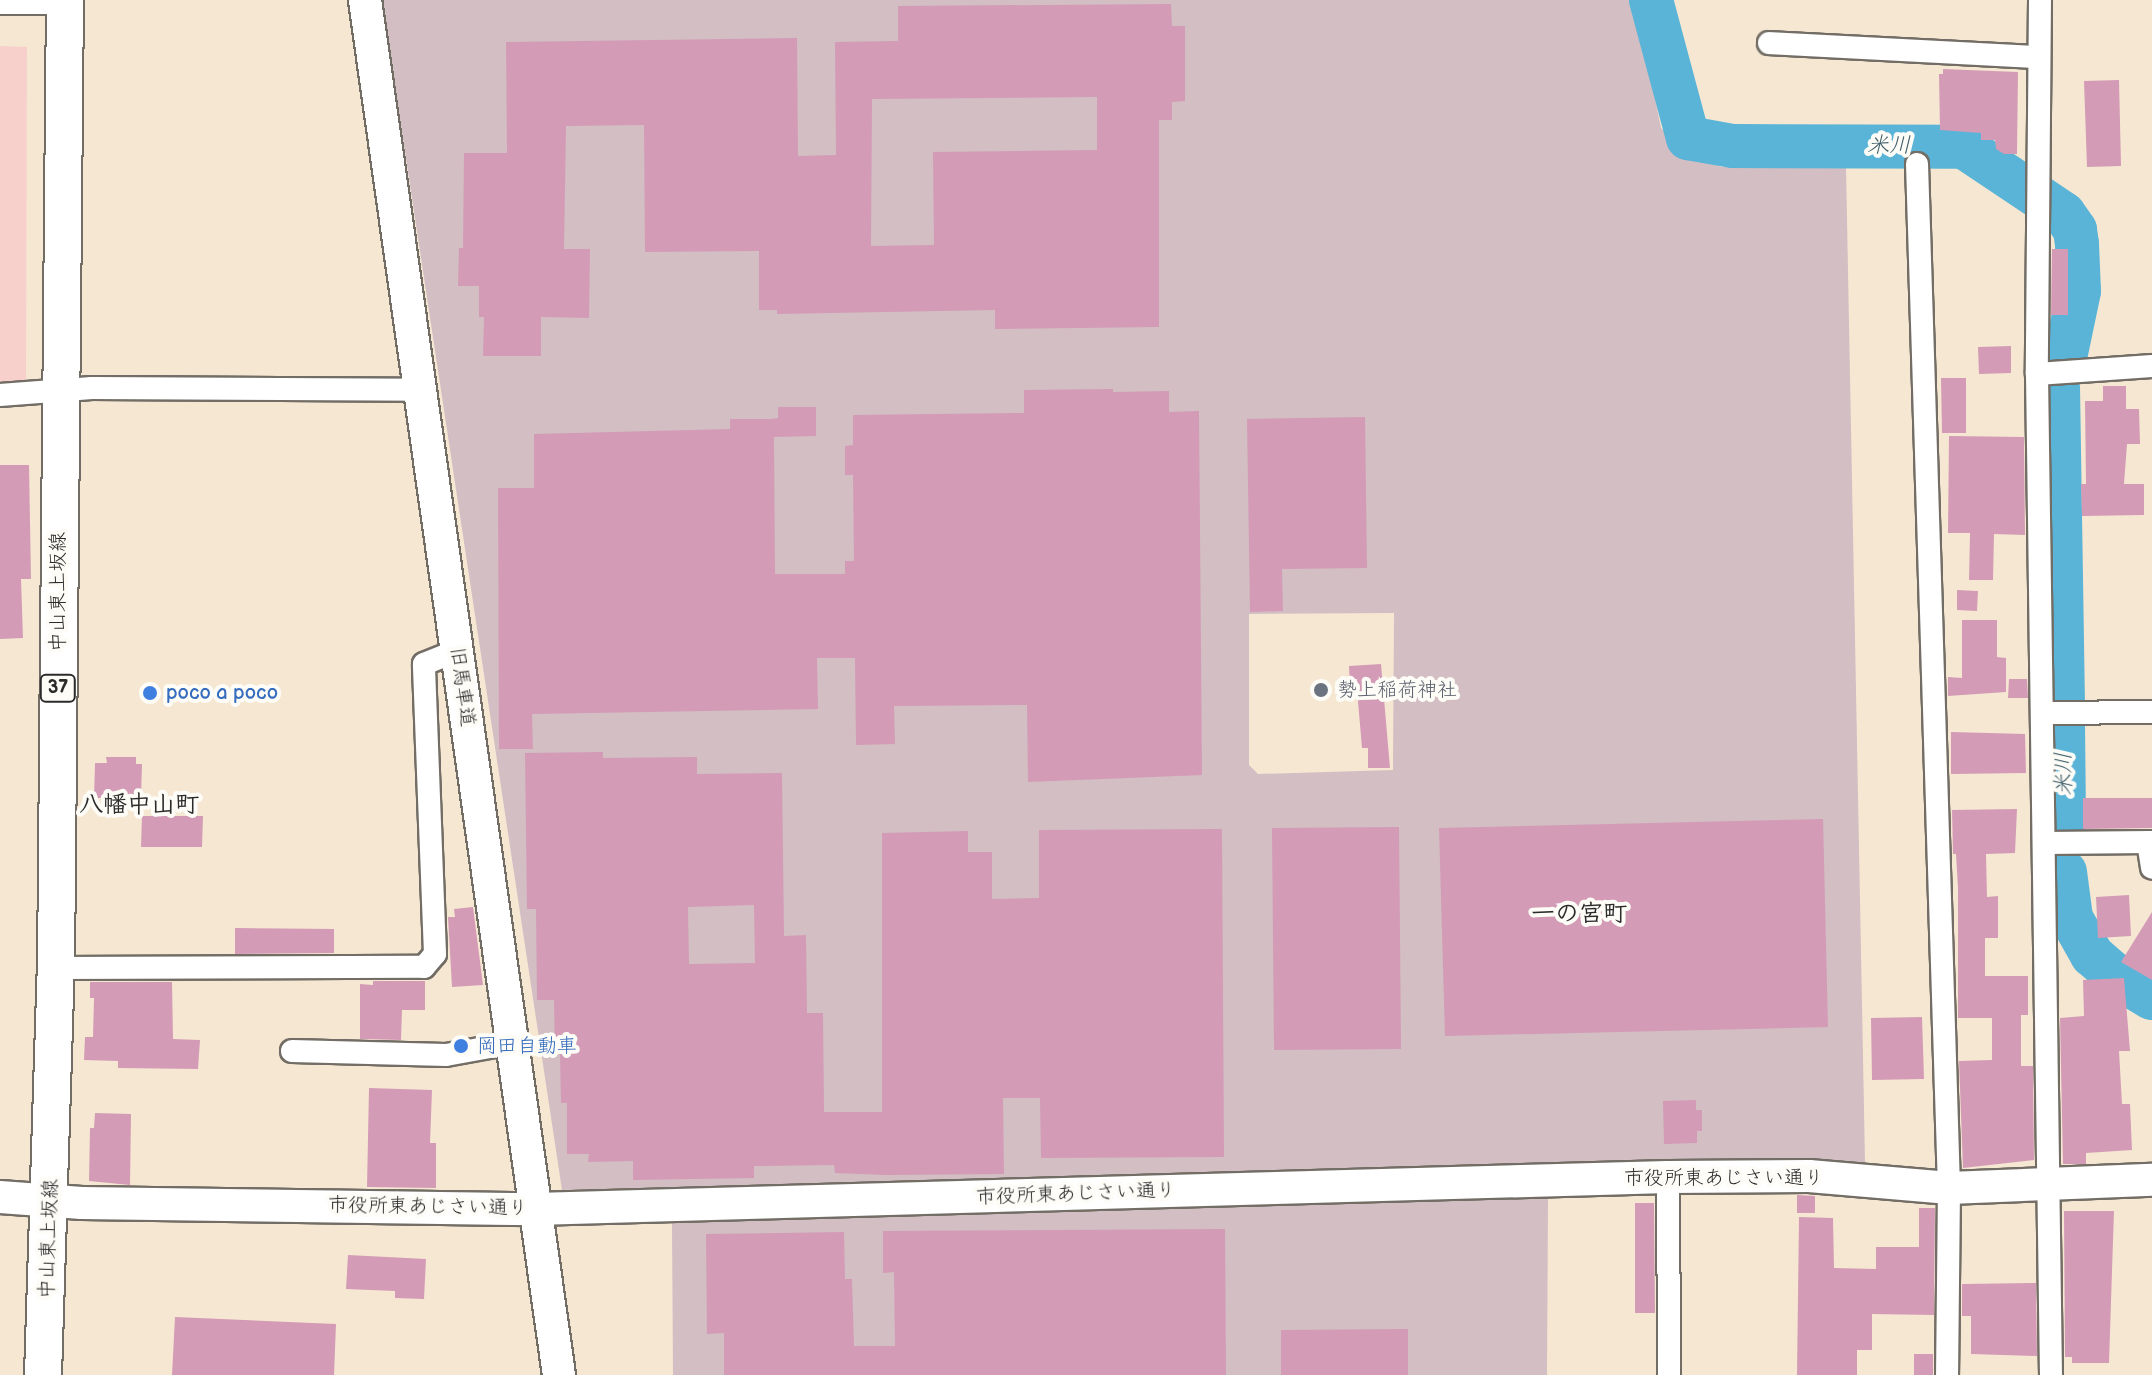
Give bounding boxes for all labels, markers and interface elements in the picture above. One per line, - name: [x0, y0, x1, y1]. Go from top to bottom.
- water label: 米川: [1867, 133, 1911, 159]
- street label: 中山東上坂線: [46, 532, 70, 652]
- street label: 旧馬車道: [445, 646, 479, 728]
- road number: 37: [38, 674, 78, 702]
- place label: 勢上稲荷神社: [1337, 678, 1457, 702]
- place label: poco a poco: [166, 681, 278, 705]
- marker: 勢上稲荷神社: [1312, 681, 1330, 699]
- marker: poco a poco: [141, 684, 159, 702]
- water label: 米川: [2050, 752, 2078, 796]
- district label: 八幡中山町: [79, 791, 199, 819]
- district label: 一の宮町: [1531, 900, 1627, 928]
- place label: 岡田自動車: [477, 1034, 577, 1058]
- marker: 岡田自動車: [452, 1037, 470, 1055]
- street label: 市役所東あじさい通り: [1624, 1166, 1824, 1190]
- street label: 中山東上坂線: [35, 1179, 63, 1299]
- street label: 市役所東あじさい通り: [976, 1179, 1176, 1209]
- street label: 市役所東あじさい通り: [328, 1193, 528, 1221]

